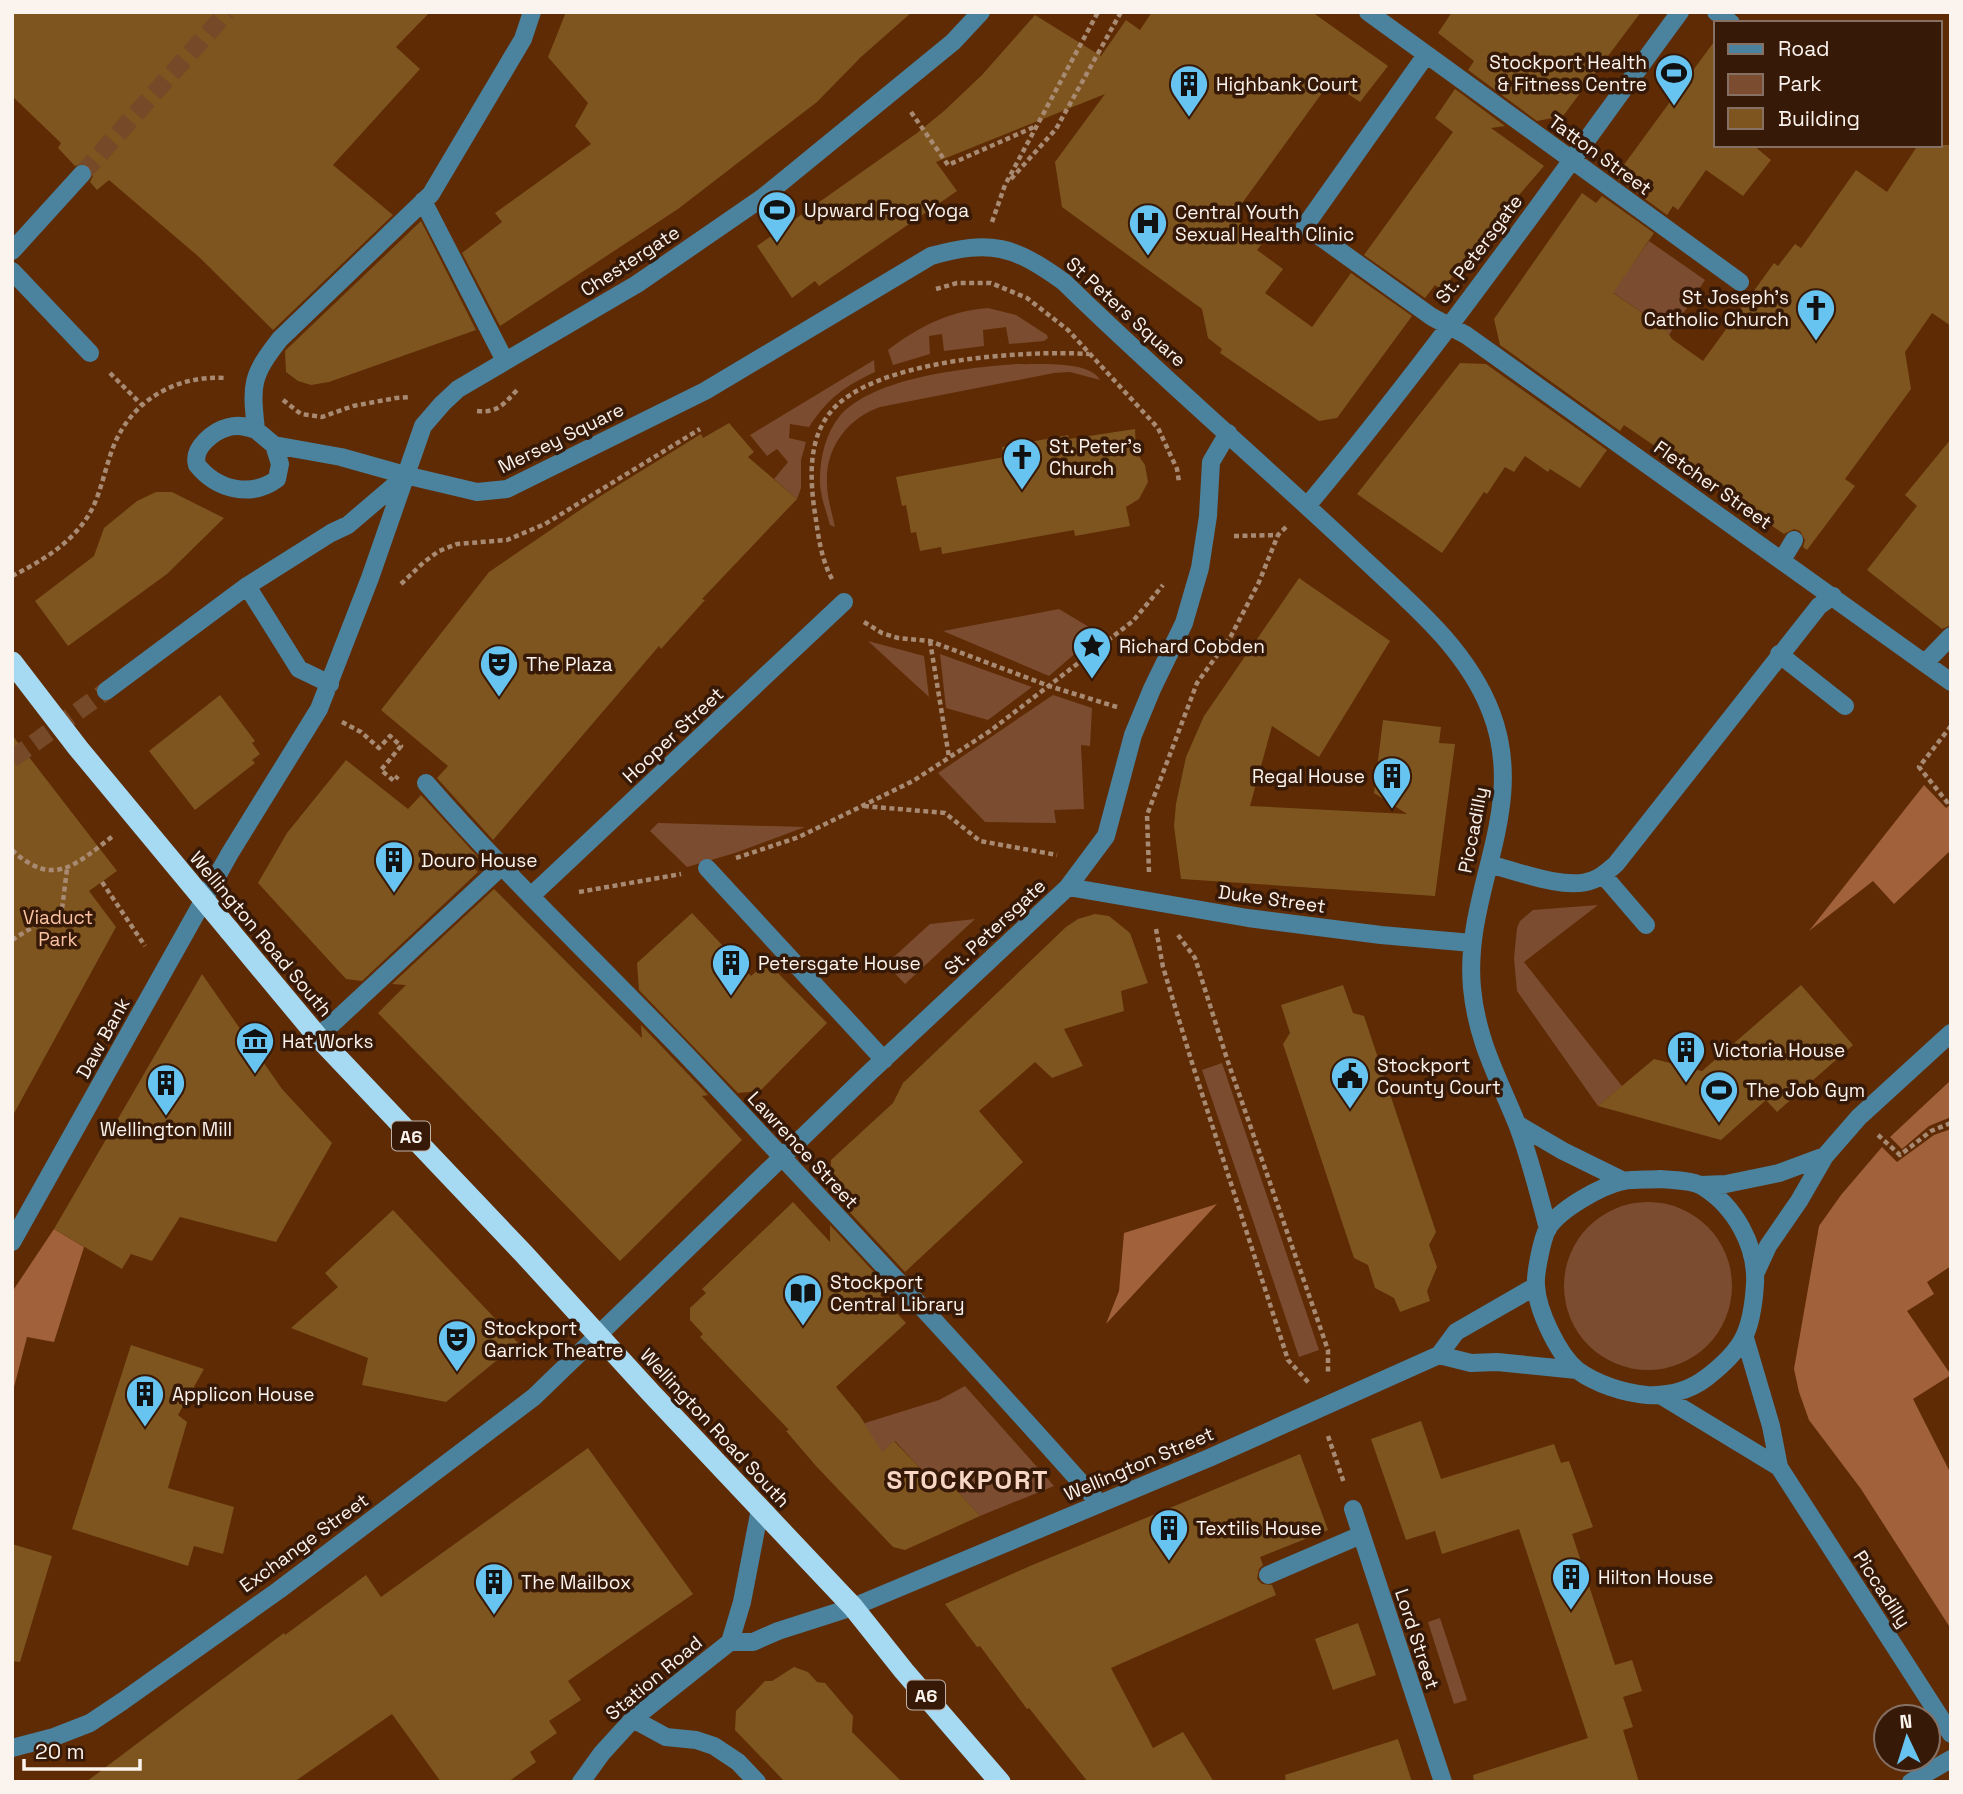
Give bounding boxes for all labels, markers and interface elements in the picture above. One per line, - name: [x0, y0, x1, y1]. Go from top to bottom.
- legend: [1714, 21, 1942, 147]
- text: Road: [1778, 35, 1830, 62]
- place label: Stockport Health & Fitness Centre: [1489, 50, 1647, 97]
- sports icon: Stockport Health & Fitness Centre: [1653, 52, 1695, 107]
- building icon: Highbank Court: [1168, 63, 1210, 118]
- text: Park: [1778, 70, 1822, 97]
- place label: Highbank Court: [1216, 72, 1358, 97]
- text: Building: [1778, 105, 1860, 132]
- street label: Tatton Street: [1543, 109, 1657, 201]
- sports icon: Upward Frog Yoga: [756, 189, 798, 244]
- street label: St. Petersgate: [1430, 189, 1528, 309]
- place label: Upward Frog Yoga: [804, 198, 969, 223]
- place label: Central Youth Sexual Health Clinic: [1175, 200, 1354, 247]
- hospital icon: Central Youth Sexual Health Clinic: [1127, 202, 1169, 257]
- street label: Chestergate: [576, 220, 684, 302]
- street label: St Peters Square: [1061, 251, 1191, 373]
- place label: St Joseph's Catholic Church: [1644, 285, 1789, 332]
- church icon: St Joseph's Catholic Church: [1795, 287, 1837, 342]
- street label: Mersey Square: [494, 397, 628, 479]
- place label: St. Peter's Church: [1049, 434, 1142, 481]
- street label: Fletcher Street: [1649, 435, 1777, 535]
- church icon: St. Peter's Church: [1001, 436, 1043, 491]
- place icon: Richard Cobden: [1071, 625, 1113, 680]
- place label: Richard Cobden: [1119, 634, 1265, 659]
- theatre icon: The Plaza: [478, 643, 520, 698]
- place label: The Plaza: [526, 652, 613, 677]
- street label: Hooper Street: [617, 682, 729, 788]
- building icon: Regal House: [1371, 755, 1413, 810]
- place label: Regal House: [1252, 764, 1365, 789]
- street label: Piccadilly: [1452, 785, 1494, 875]
- building icon: Douro House: [373, 839, 415, 894]
- street label: Wellington Road South: [184, 846, 338, 1022]
- place label: Douro House: [421, 848, 538, 873]
- street label: St. Petersgate: [939, 873, 1051, 981]
- street label: Duke Street: [1217, 879, 1327, 919]
- park label: Viaduct Park: [23, 905, 93, 952]
- building icon: Petersgate House: [710, 942, 752, 997]
- place label: Petersgate House: [758, 951, 921, 976]
- street label: Daw Bank: [71, 993, 135, 1083]
- museum icon: Hat Works: [234, 1020, 276, 1075]
- place label: Hat Works: [282, 1029, 374, 1054]
- building icon: Victoria House: [1665, 1029, 1707, 1084]
- place label: Victoria House: [1713, 1038, 1845, 1063]
- place label: Stockport County Court: [1377, 1053, 1501, 1100]
- public building icon: Stockport County Court: [1329, 1055, 1371, 1110]
- building icon: Wellington Mill: [145, 1062, 187, 1117]
- sports icon: The Job Gym: [1698, 1069, 1740, 1124]
- place label: The Job Gym: [1746, 1078, 1865, 1103]
- street label: Lawrence Street: [742, 1086, 864, 1214]
- place label: Wellington Mill: [100, 1117, 232, 1142]
- road number: A6: [392, 1121, 430, 1150]
- place label: Stockport Central Library: [830, 1270, 965, 1317]
- library icon: Stockport Central Library: [782, 1272, 824, 1327]
- place label: Stockport Garrick Theatre: [484, 1316, 624, 1363]
- theatre icon: Stockport Garrick Theatre: [436, 1318, 478, 1373]
- street label: Wellington Road South: [635, 1343, 795, 1513]
- building icon: Applicon House: [124, 1373, 166, 1428]
- place label: Applicon House: [172, 1382, 314, 1407]
- street label: Wellington Street: [1060, 1421, 1218, 1507]
- district label: STOCKPORT: [886, 1463, 1050, 1497]
- street label: Exchange Street: [235, 1488, 373, 1598]
- building icon: Textilis House: [1148, 1507, 1190, 1562]
- place label: Textilis House: [1196, 1516, 1322, 1541]
- street label: Piccadilly: [1848, 1546, 1916, 1632]
- building icon: Hilton House: [1550, 1556, 1592, 1611]
- building icon: The Mailbox: [473, 1561, 515, 1616]
- place label: Hilton House: [1598, 1565, 1714, 1590]
- place label: The Mailbox: [521, 1570, 631, 1595]
- street label: Lord Street: [1389, 1586, 1445, 1692]
- street label: Station Road: [600, 1630, 708, 1726]
- road number: A6: [907, 1680, 945, 1710]
- north arrow: [1872, 1703, 1942, 1773]
- text: N: [1899, 1709, 1913, 1734]
- scale bar: [24, 1728, 140, 1772]
- text: 20 m: [35, 1738, 85, 1765]

